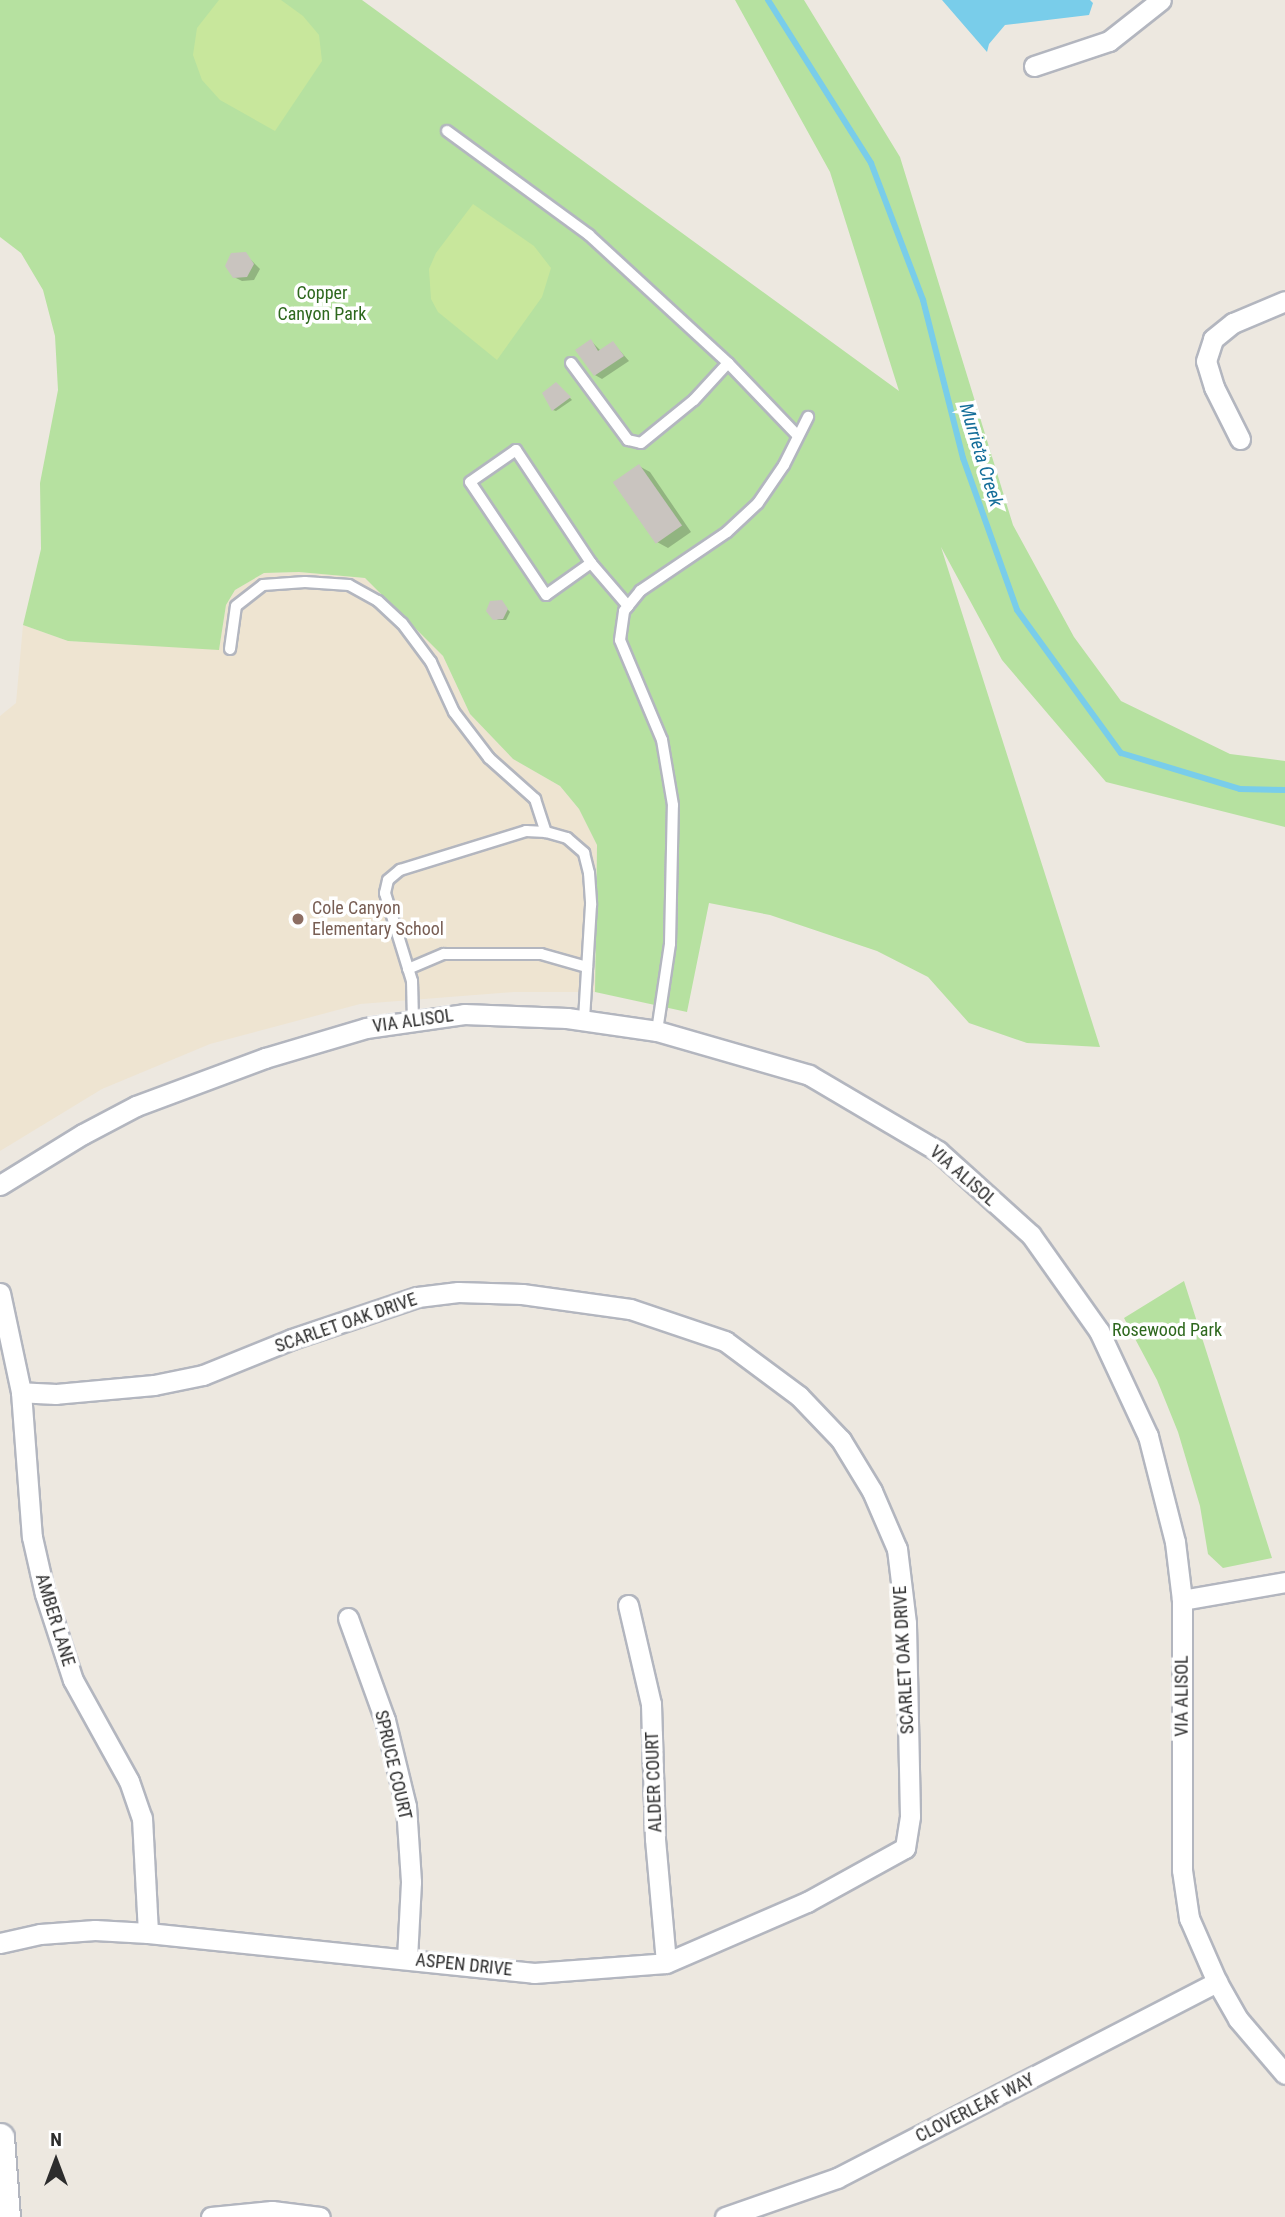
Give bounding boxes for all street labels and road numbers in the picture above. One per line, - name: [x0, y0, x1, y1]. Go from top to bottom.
- street label: VIA ALISOL: [371, 1005, 455, 1037]
- street label: VIA ALISOL: [925, 1141, 1001, 1211]
- street label: SCARLET OAK DRIVE: [272, 1289, 420, 1357]
- street label: AMBER LANE: [31, 1571, 79, 1669]
- street label: SCARLET OAK DRIVE: [889, 1585, 919, 1735]
- street label: VIA ALISOL: [1171, 1655, 1193, 1737]
- street label: SPRUCE COURT: [370, 1708, 416, 1822]
- street label: ALDER COURT: [641, 1731, 667, 1833]
- street label: ASPEN DRIVE: [414, 1949, 514, 1981]
- street label: CLOVERLEAF WAY: [912, 2069, 1038, 2147]

